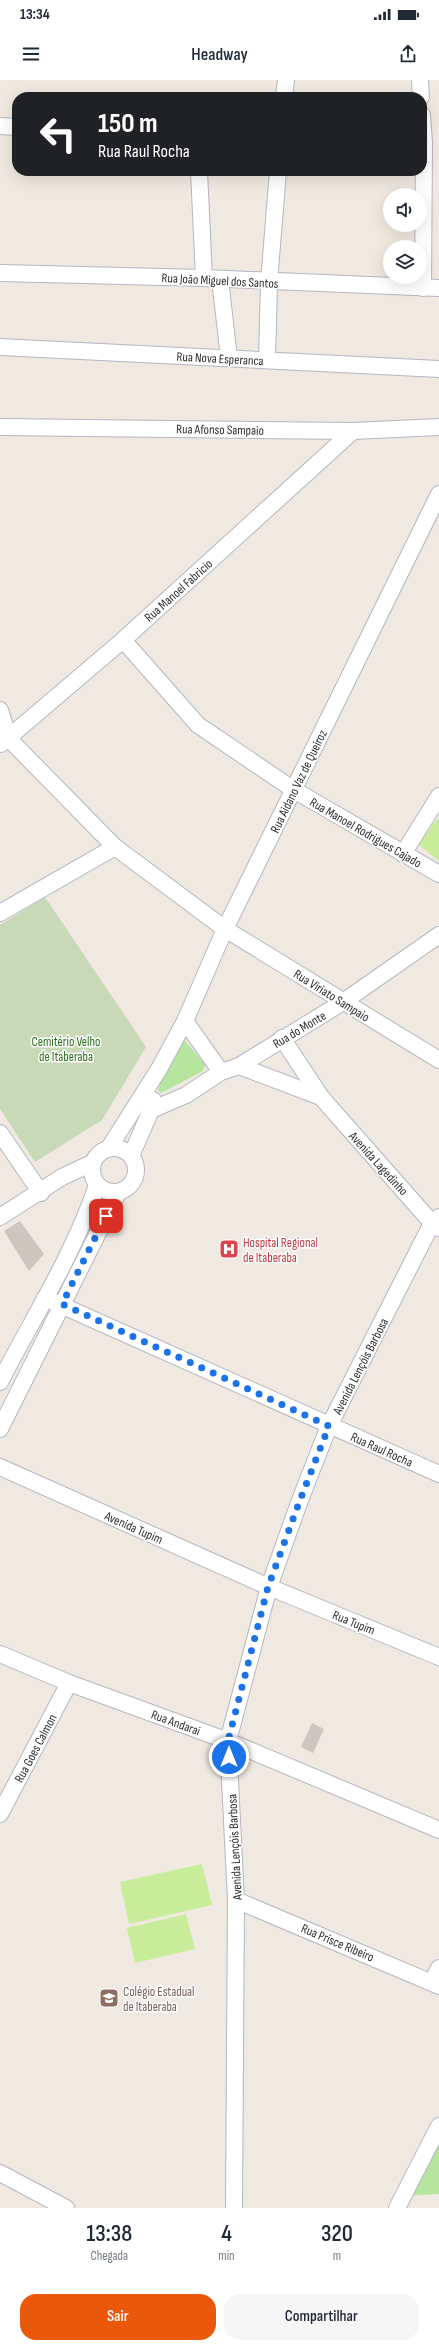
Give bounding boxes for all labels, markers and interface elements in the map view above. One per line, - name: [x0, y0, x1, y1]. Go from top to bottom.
- text: 13:34: [20, 5, 50, 24]
- icon: menu: [20, 43, 42, 65]
- icon: share: [397, 43, 419, 65]
- text: Headway: [191, 44, 248, 65]
- text: 150 m: [98, 107, 158, 140]
- icon: left: [32, 108, 84, 160]
- text: Rua Raul Rocha: [98, 141, 190, 162]
- map controls: [383, 188, 427, 284]
- button: sound: [383, 188, 427, 232]
- button: layers: [383, 240, 427, 284]
- street label: Rua João Miguel dos Santos: [161, 270, 279, 292]
- street label: Rua Nova Esperanca: [176, 349, 264, 369]
- street label: Rua Afonso Sampaio: [176, 421, 264, 439]
- street label: Rua Manoel Fabricio: [141, 556, 216, 626]
- street label: Rua Aidano Vaz de Queiroz: [267, 727, 331, 836]
- street label: Rua Manoel Rodrigues Cajado: [307, 794, 424, 871]
- street label: Rua Viriato Sampaio: [291, 966, 372, 1026]
- street label: Rua do Monte: [270, 1008, 329, 1052]
- park label: Cemitério Velho de Itaberaba: [32, 1034, 100, 1065]
- street label: Avenida Lagedinho: [345, 1128, 411, 1199]
- pin: [89, 1199, 123, 1233]
- icon: arrive: [95, 1205, 117, 1227]
- place label: Hospital Regional de Itaberaba: [243, 1235, 318, 1266]
- hospital icon: Hospital Regional de Itaberaba: [218, 1238, 240, 1260]
- street label: Avenida Lençóis Barbosa: [329, 1316, 392, 1418]
- street label: Rua Raul Rocha: [348, 1429, 415, 1471]
- street label: Avenida Tupim: [101, 1508, 165, 1548]
- street label: Rua Tupim: [330, 1607, 377, 1639]
- street label: Rua Andarai: [149, 1707, 202, 1739]
- street label: Rua Goes Calmon: [11, 1712, 61, 1785]
- position arrow: [208, 1736, 250, 1778]
- street label: Avenida Lençóis Barbosa: [224, 1794, 246, 1901]
- street label: Rua Prisce Ribeiro: [299, 1920, 376, 1965]
- place label: Colégio Estadual de Itaberaba: [123, 1984, 195, 2015]
- school or university icon: Colégio Estadual de Itaberaba: [98, 1987, 120, 2009]
- text: 13:38: [86, 2219, 132, 2248]
- text: 4: [221, 2219, 232, 2248]
- text: 320: [321, 2219, 353, 2248]
- text: Chegada: [90, 2248, 128, 2264]
- text: min: [218, 2248, 235, 2264]
- text: m: [333, 2248, 341, 2264]
- button: Sair: [20, 2294, 216, 2340]
- button: Compartilhar: [224, 2294, 419, 2340]

